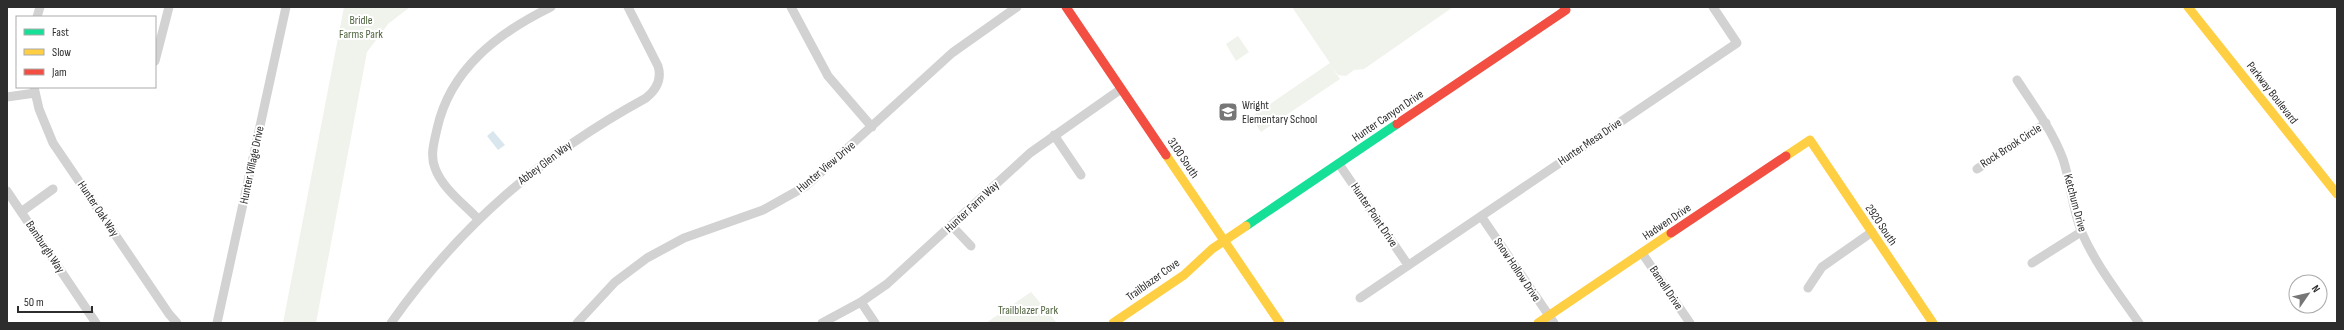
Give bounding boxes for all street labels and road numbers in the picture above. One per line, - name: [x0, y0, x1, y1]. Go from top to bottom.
- street label: Parkway Boulevard: [2243, 59, 2301, 127]
- street label: Hunter Canyon Drive: [1349, 86, 1427, 145]
- street label: Hunter Mesa Drive: [1555, 115, 1625, 169]
- street label: Rock Brook Circle: [1978, 121, 2045, 171]
- street label: Hunter Village Drive: [236, 125, 268, 205]
- street label: 3100 South: [1164, 135, 1202, 181]
- street label: Abbey Glen Way: [514, 138, 575, 189]
- street label: Hunter View Drive: [794, 138, 859, 196]
- street label: Ketchum Drive: [2060, 173, 2090, 234]
- street label: Hunter Oak Way: [74, 178, 122, 240]
- street label: Hunter Farm Way: [942, 178, 1003, 236]
- street label: Hunter Point Drive: [1347, 180, 1401, 250]
- street label: Hadwen Drive: [1640, 200, 1694, 244]
- street label: 2920 South: [1862, 202, 1900, 248]
- street label: Bamburgh Way: [22, 218, 68, 276]
- street label: Snow Hollow Drive: [1490, 235, 1544, 305]
- street label: Trailblazer Cove: [1123, 255, 1183, 304]
- street label: Bamell Drive: [1646, 263, 1686, 313]

